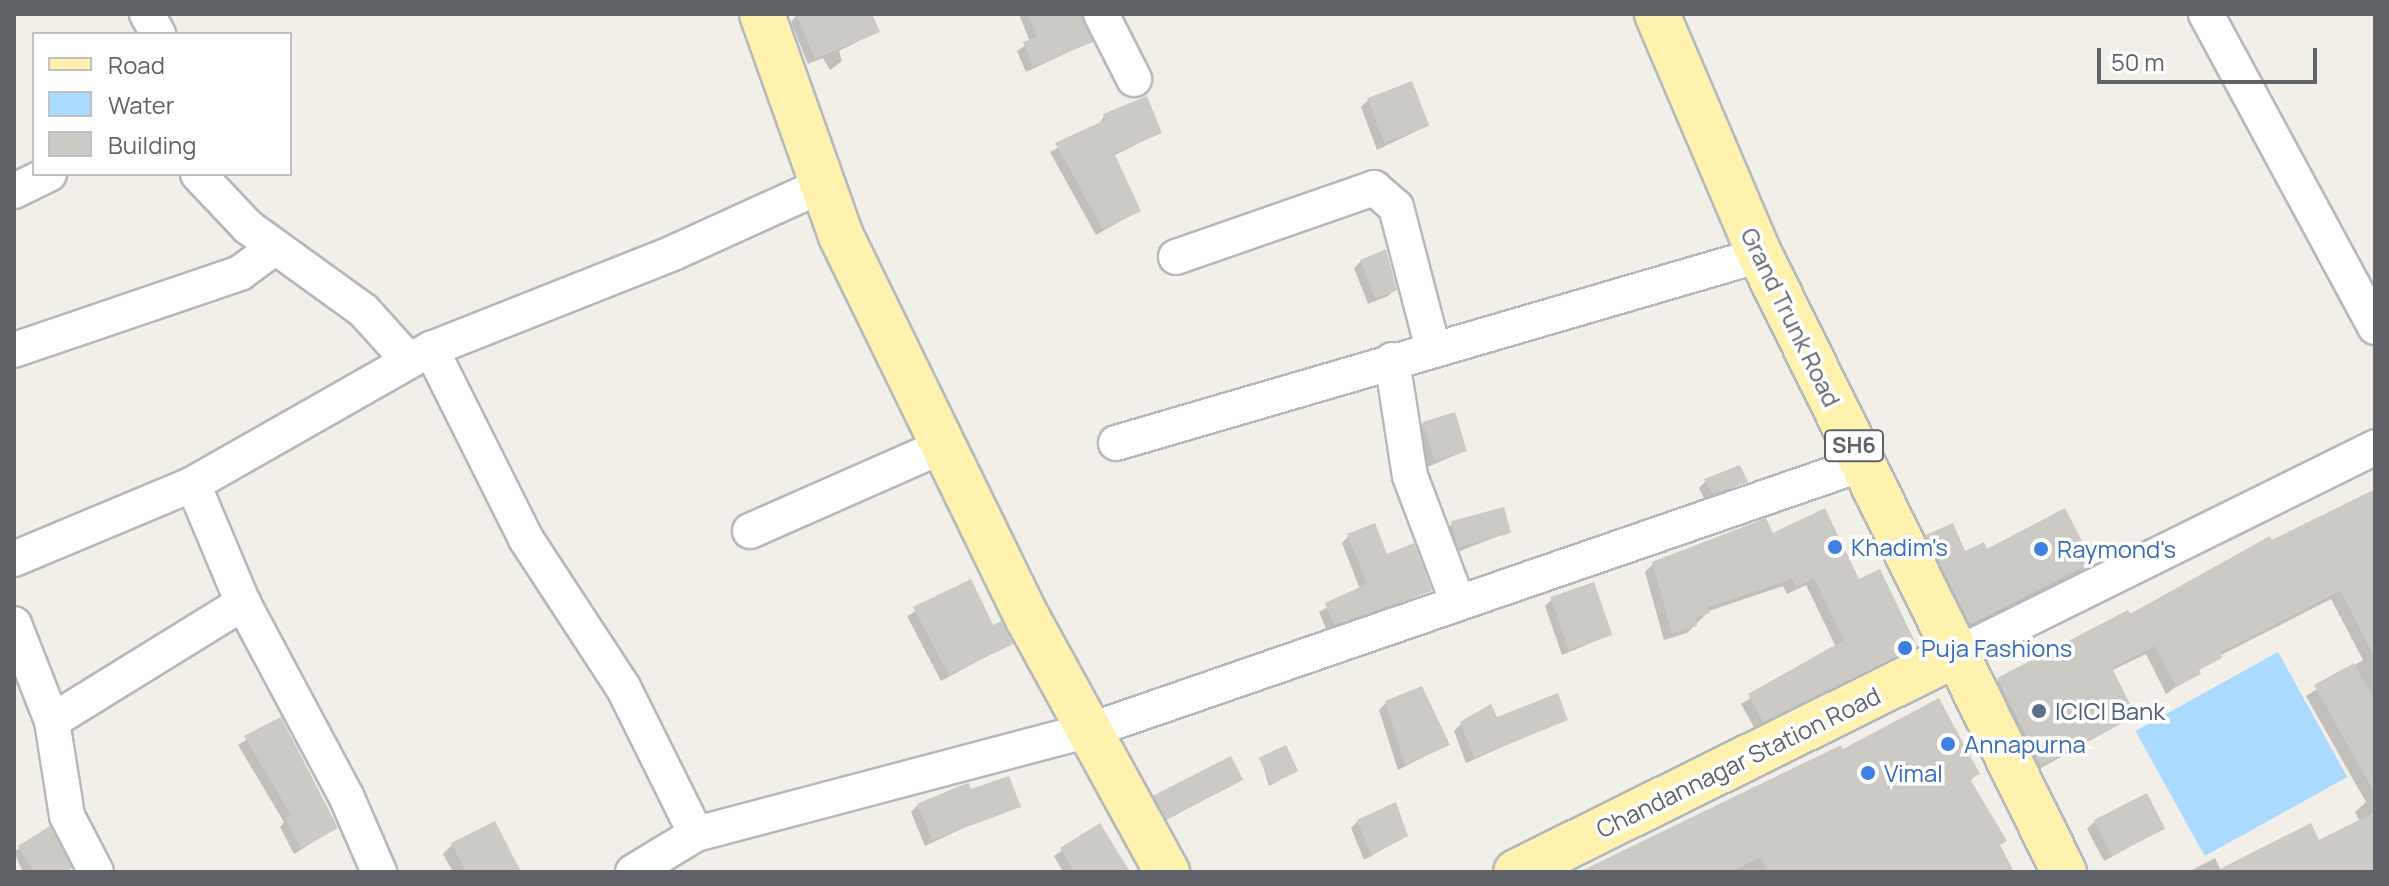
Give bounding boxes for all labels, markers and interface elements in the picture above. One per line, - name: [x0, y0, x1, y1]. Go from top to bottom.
- legend: [32, 32, 292, 176]
- scale bar: [2101, 32, 2321, 82]
- text: 50 m: [2111, 45, 2165, 78]
- text: Road: [108, 48, 165, 81]
- text: Water: [108, 88, 175, 121]
- text: Building: [108, 128, 196, 161]
- street label: Grand Trunk Road: [1735, 223, 1847, 411]
- road number: SH6: [1822, 428, 1886, 464]
- place label: Khadim's: [1851, 533, 1948, 561]
- place label: Raymond's: [2057, 535, 2176, 563]
- marker: Khadim's: [1826, 538, 1844, 556]
- marker: Raymond's: [2032, 540, 2050, 558]
- place label: Puja Fashions: [1921, 634, 2072, 662]
- marker: Puja Fashions: [1896, 639, 1914, 657]
- street label: Chandannagar Station Road: [1591, 681, 1885, 843]
- place label: ICICI Bank: [2055, 697, 2165, 725]
- marker: ICICI Bank: [2030, 702, 2048, 720]
- place label: Annapurna: [1964, 730, 2086, 758]
- marker: Annapurna: [1939, 735, 1957, 753]
- place label: Vimal: [1884, 759, 1943, 787]
- marker: Vimal: [1859, 764, 1877, 782]

